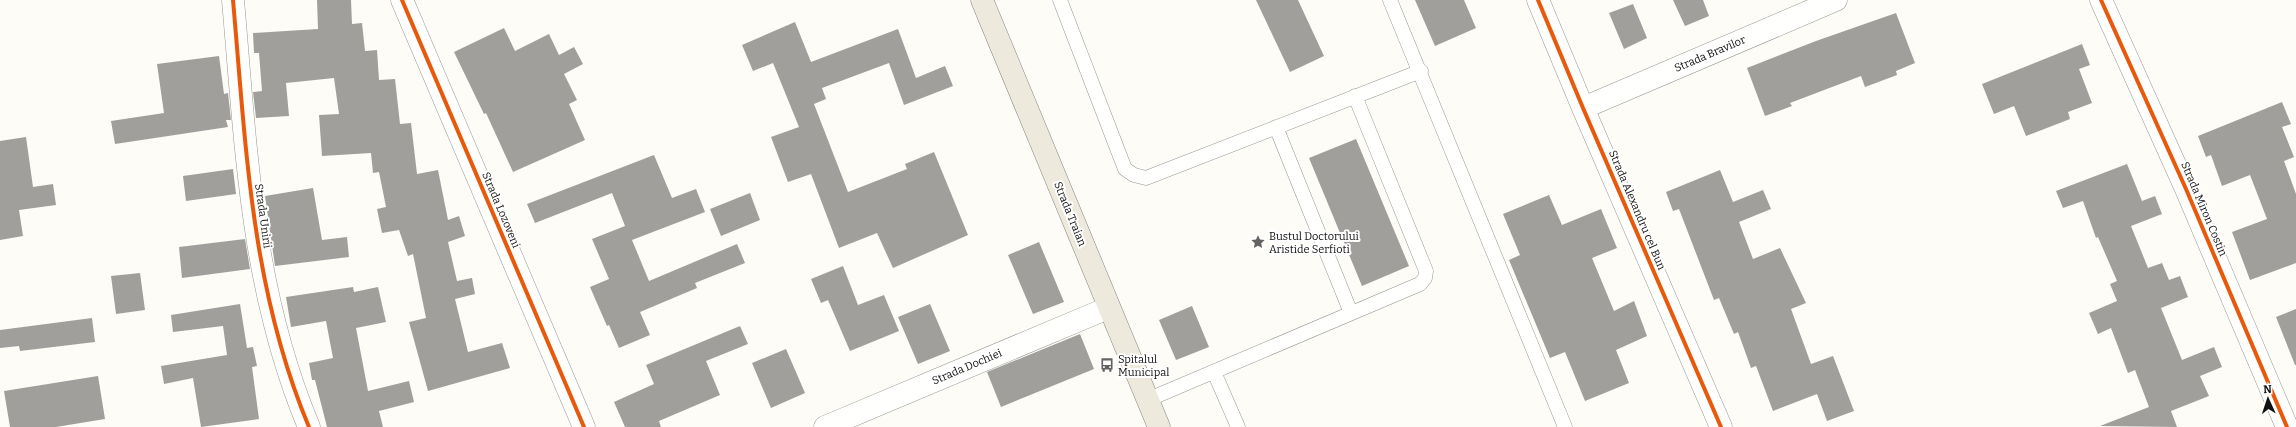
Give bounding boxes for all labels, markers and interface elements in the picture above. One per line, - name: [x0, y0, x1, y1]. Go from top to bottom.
- street label: Strada Bravilor: [1672, 33, 1748, 75]
- street label: Strada Alexandru cel Bun: [1606, 148, 1668, 272]
- street label: Strada Miron Costin: [2178, 160, 2230, 258]
- street label: Strada Lozoveni: [479, 170, 523, 251]
- street label: Strada Traian: [1051, 180, 1089, 248]
- street label: Strada Unirii: [252, 183, 274, 250]
- place label: Bustul Doctorului Aristide Serfioti: [1269, 230, 1360, 256]
- place icon: Bustul Doctorului Aristide Serfioti: [1250, 234, 1266, 250]
- street label: Strada Dochiei: [930, 346, 1005, 388]
- place label: Spitalul Municipal: [1118, 353, 1169, 379]
- bus stop icon: Spitalul Municipal: [1099, 357, 1115, 373]
- north arrow: [2248, 379, 2288, 419]
- text: N: [2263, 383, 2273, 396]

